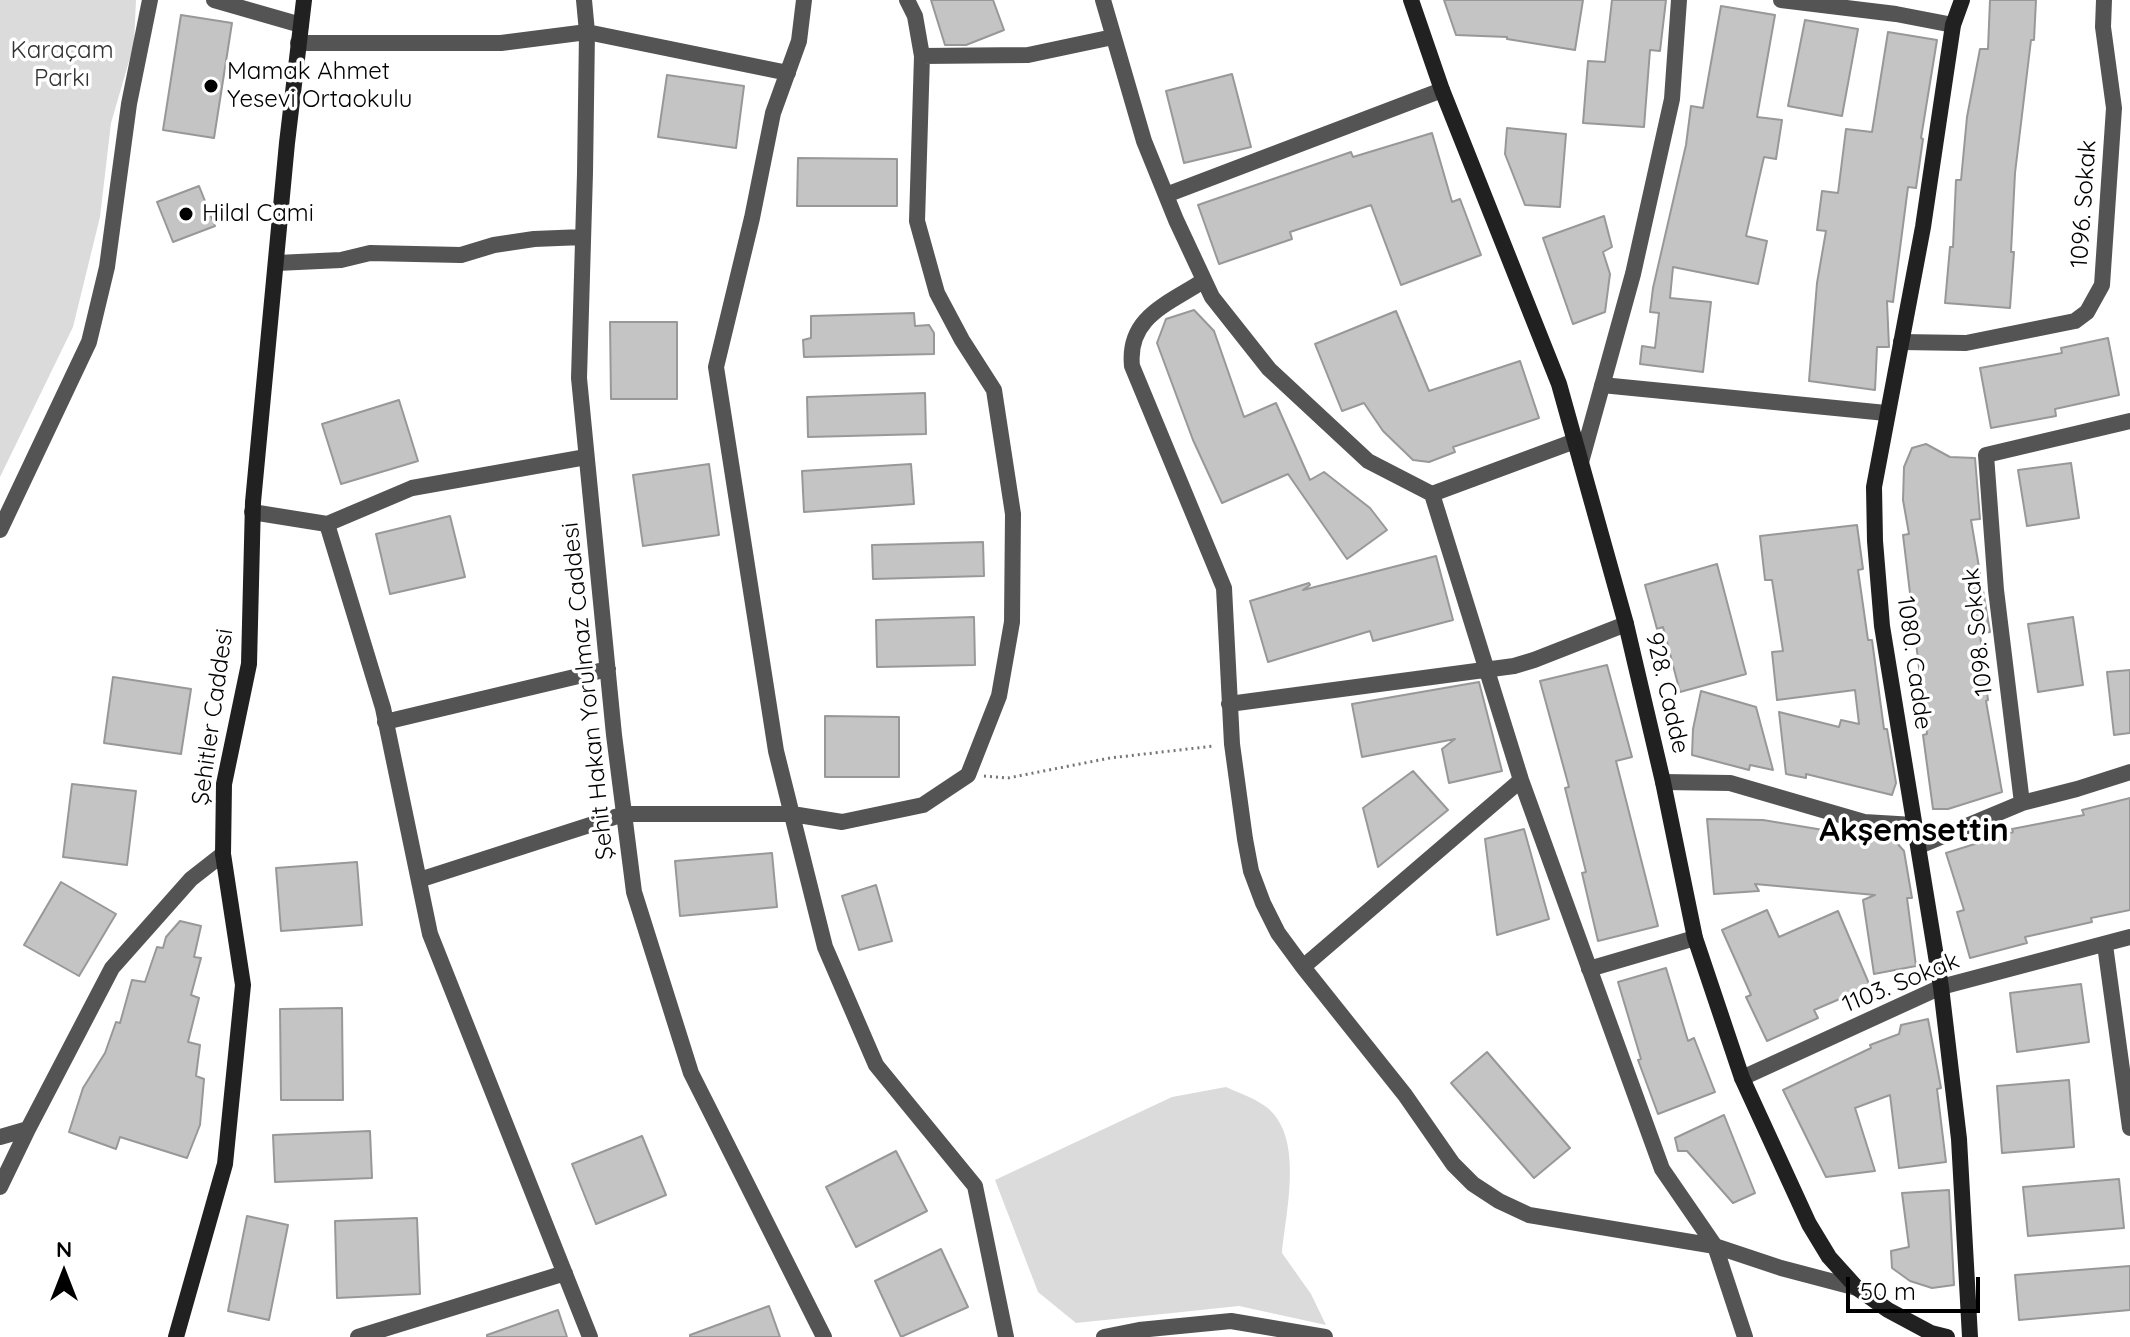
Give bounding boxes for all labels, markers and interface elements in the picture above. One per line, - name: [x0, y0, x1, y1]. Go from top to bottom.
- park label: Karaçam Parkı: [10, 37, 114, 93]
- place label: Mamak Ahmet Yesevi Ortaokulu: [227, 58, 412, 114]
- marker: Mamak Ahmet Yesevi Ortaokulu: [202, 77, 220, 95]
- street label: 1096. Sokak: [2065, 139, 2103, 269]
- place label: Hilal Cami: [202, 200, 314, 228]
- marker: Hilal Cami: [177, 205, 195, 223]
- street label: Şehit Hakan Yorulmaz Caddesi: [556, 521, 620, 861]
- street label: 1098. Sokak: [1957, 567, 1999, 697]
- street label: 1080. Cadde: [1890, 595, 1938, 731]
- street label: Şehitler Caddesi: [186, 627, 240, 807]
- street label: 928. Cadde: [1639, 630, 1695, 756]
- district label: Akşemsettin: [1819, 812, 2009, 850]
- street label: 1103. Sokak: [1838, 946, 1964, 1020]
- north arrow: [24, 1233, 104, 1313]
- text: N: [56, 1235, 72, 1263]
- scale bar: [1850, 1261, 1984, 1311]
- text: 50 m: [1860, 1276, 1916, 1306]

